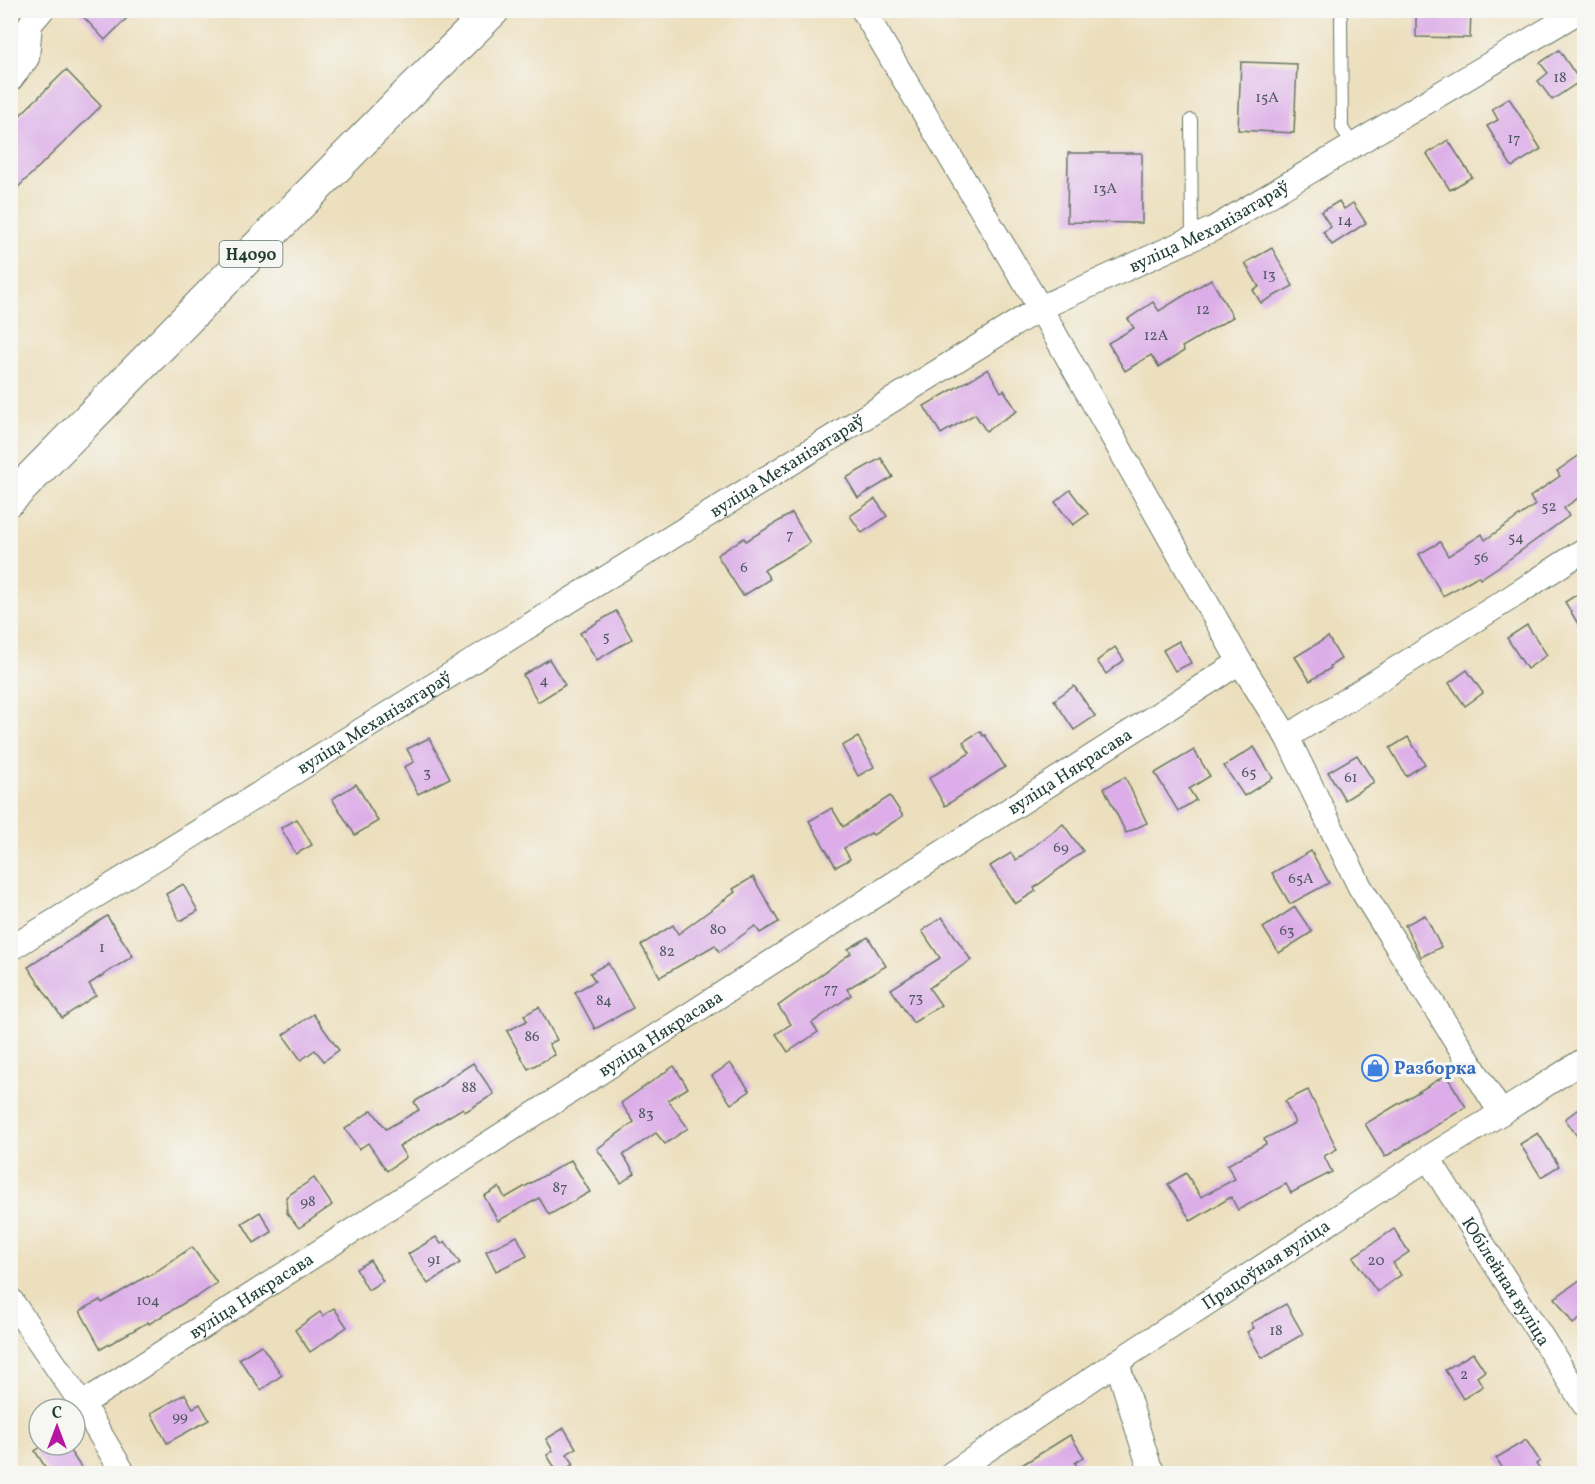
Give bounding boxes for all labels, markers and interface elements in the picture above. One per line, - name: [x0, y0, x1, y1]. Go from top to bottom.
- house number: 18: [1553, 68, 1567, 89]
- house number: 15А: [1255, 88, 1279, 109]
- house number: 17: [1507, 129, 1521, 150]
- street label: вуліца Механізатараў: [1125, 175, 1295, 280]
- house number: 13А: [1093, 179, 1117, 200]
- house number: 14: [1338, 211, 1352, 232]
- road number: Н4090: [220, 241, 282, 267]
- house number: 13: [1262, 265, 1276, 286]
- house number: 12: [1196, 300, 1210, 321]
- house number: 12А: [1144, 326, 1169, 347]
- street label: вуліца Механізатараў: [706, 409, 870, 524]
- house number: 52: [1541, 497, 1557, 518]
- house number: 7: [786, 525, 794, 546]
- house number: 54: [1508, 528, 1524, 549]
- house number: 56: [1474, 548, 1488, 569]
- house number: 6: [740, 558, 748, 579]
- house number: 5: [602, 627, 610, 648]
- street label: вуліца Механізатараў: [293, 666, 457, 781]
- house number: 4: [540, 671, 549, 692]
- street label: вуліца Някрасава: [1003, 723, 1138, 822]
- house number: 3: [423, 763, 431, 784]
- house number: 65: [1242, 763, 1256, 784]
- house number: 61: [1344, 768, 1358, 789]
- house number: 69: [1053, 838, 1069, 859]
- house number: 65А: [1288, 869, 1314, 890]
- house number: 80: [710, 920, 726, 941]
- house number: 63: [1279, 921, 1295, 942]
- house number: 1: [99, 938, 105, 959]
- house number: 82: [659, 942, 675, 963]
- house number: 77: [824, 979, 838, 1000]
- street label: вуліца Някрасава: [594, 985, 728, 1084]
- house number: 73: [909, 988, 923, 1009]
- house number: 84: [596, 991, 612, 1012]
- house number: 86: [524, 1027, 540, 1048]
- shop icon: Разборка: [1360, 1053, 1390, 1083]
- place label: Разборка: [1394, 1057, 1477, 1082]
- house number: 88: [461, 1078, 477, 1099]
- house number: 83: [638, 1104, 654, 1125]
- house number: 87: [553, 1178, 567, 1199]
- house number: 98: [300, 1192, 316, 1213]
- street label: Юбілейная вуліца: [1455, 1213, 1555, 1352]
- street label: Працоўная вуліца: [1197, 1214, 1336, 1317]
- street label: вуліца Някрасава: [185, 1248, 319, 1346]
- house number: 91: [427, 1250, 441, 1271]
- house number: 20: [1368, 1251, 1384, 1272]
- house number: 104: [136, 1291, 160, 1312]
- house number: 18: [1269, 1321, 1283, 1342]
- house number: 2: [1460, 1365, 1468, 1386]
- north arrow: [27, 1397, 87, 1457]
- text: С: [52, 1403, 62, 1425]
- house number: 99: [172, 1407, 188, 1428]

